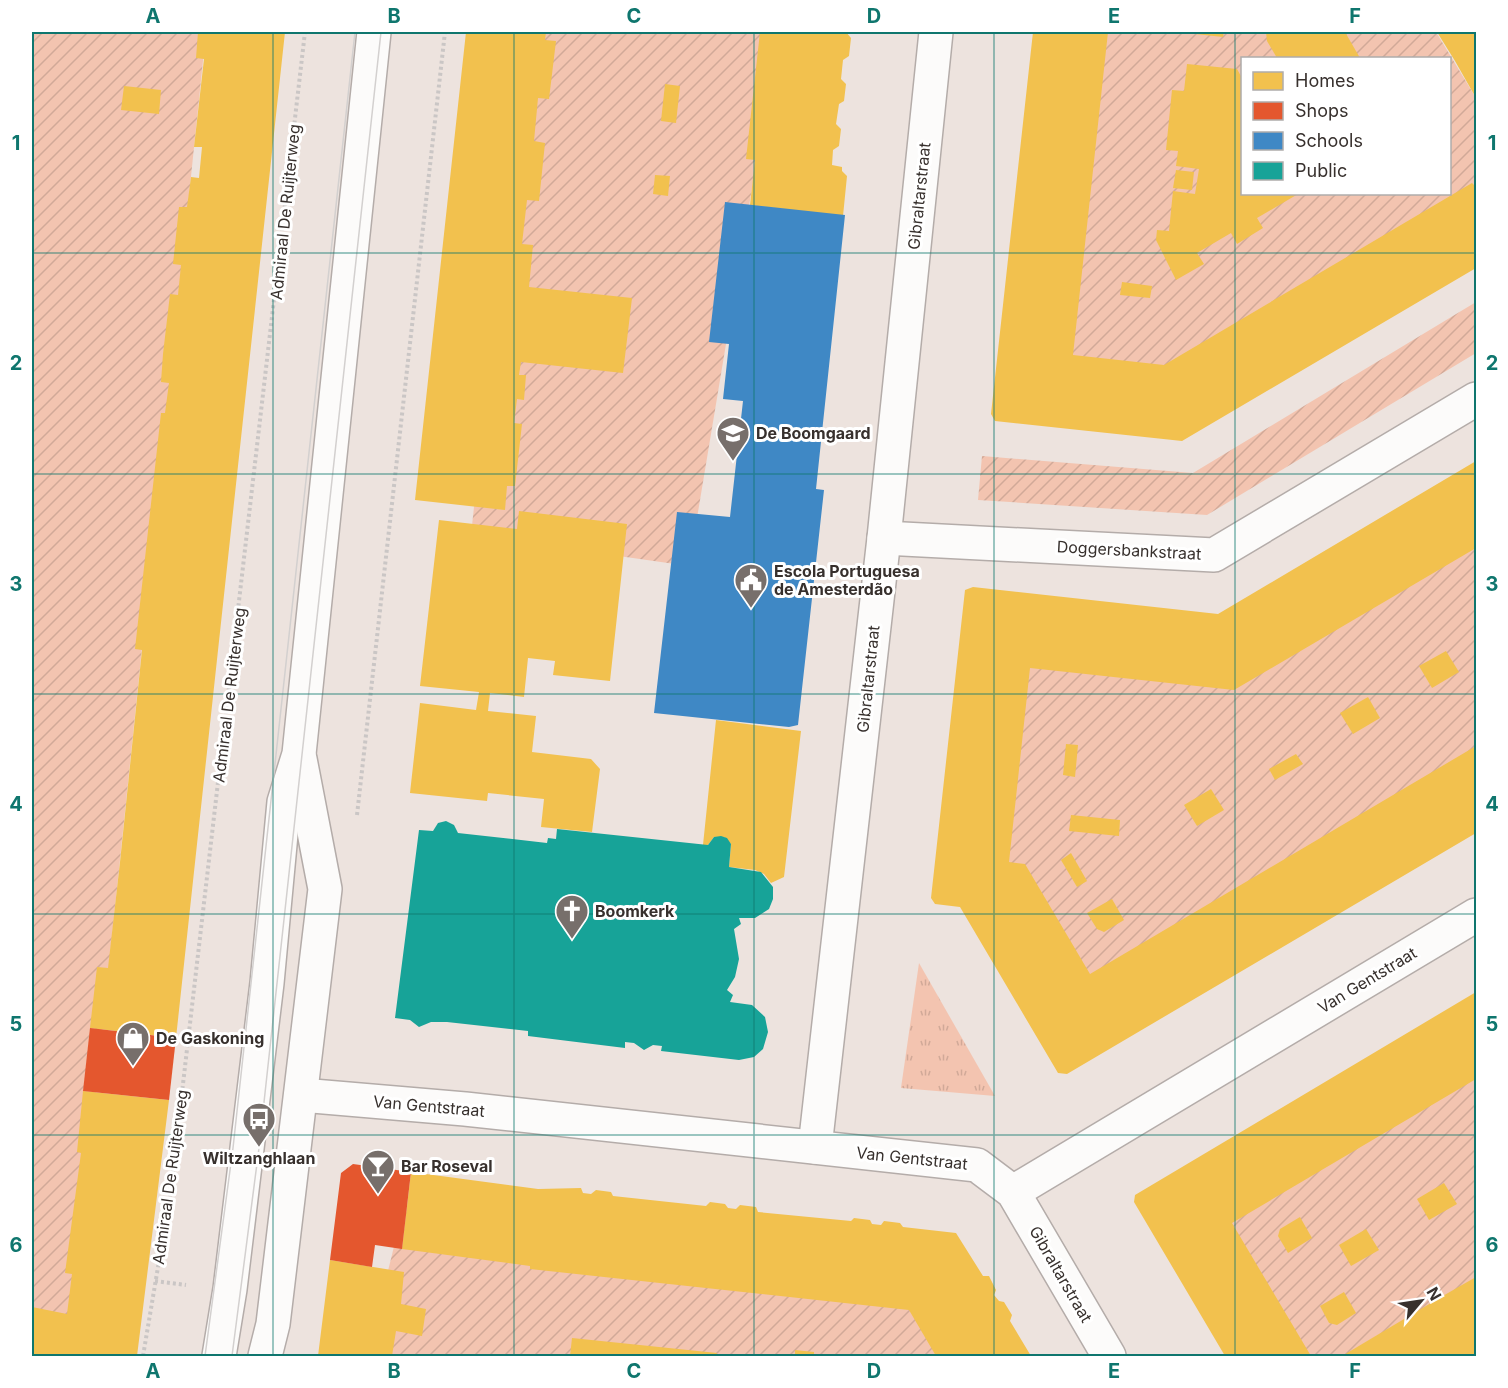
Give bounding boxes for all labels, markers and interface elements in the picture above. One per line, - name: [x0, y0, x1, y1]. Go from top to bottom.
- text: A: [146, 4, 161, 28]
- text: B: [387, 4, 401, 28]
- text: C: [627, 4, 641, 28]
- text: D: [867, 4, 881, 28]
- text: E: [1108, 4, 1120, 28]
- text: F: [1349, 4, 1361, 28]
- legend: [1241, 57, 1451, 195]
- text: Homes: [1295, 70, 1355, 91]
- text: Shops: [1295, 100, 1349, 121]
- street label: Admiraal De Ruijterweg: [266, 123, 304, 301]
- text: Schools: [1295, 130, 1363, 151]
- text: 1: [12, 131, 20, 155]
- text: 1: [1488, 131, 1496, 155]
- street label: Gibraltarstraat: [903, 141, 935, 251]
- text: Public: [1295, 160, 1347, 181]
- text: 2: [10, 351, 22, 375]
- text: 2: [1486, 351, 1498, 375]
- school or university icon: De Boomgaard: [715, 415, 751, 462]
- place label: De Boomgaard: [756, 423, 871, 443]
- street label: Doggersbankstraat: [1056, 536, 1202, 564]
- place label: Escola Portuguesa de Amesterdão: [774, 561, 920, 599]
- public building icon: Escola Portuguesa de Amesterdão: [733, 562, 769, 609]
- text: 3: [10, 572, 22, 596]
- text: 3: [1486, 572, 1498, 596]
- street label: Admiraal De Ruijterweg: [208, 606, 250, 784]
- street label: Gibraltarstraat: [852, 624, 884, 734]
- text: 4: [9, 792, 23, 816]
- text: 4: [1485, 792, 1499, 816]
- church icon: Boomkerk: [554, 893, 590, 940]
- place label: Boomkerk: [595, 901, 675, 921]
- street label: Van Gentstraat: [1314, 943, 1420, 1017]
- text: 5: [10, 1012, 22, 1036]
- text: 5: [1486, 1012, 1498, 1036]
- shop icon: De Gaskoning: [115, 1020, 151, 1067]
- place label: De Gaskoning: [156, 1028, 264, 1048]
- street label: Admiraal De Ruijterweg: [148, 1088, 192, 1266]
- street label: Van Gentstraat: [372, 1091, 486, 1121]
- bus stop icon: Wiltzanghlaan: [241, 1101, 277, 1148]
- street label: Van Gentstraat: [855, 1142, 969, 1174]
- place label: Wiltzanghlaan: [203, 1148, 315, 1168]
- bar icon: Bar Roseval: [360, 1148, 396, 1195]
- place label: Bar Roseval: [401, 1156, 493, 1176]
- street label: Gibraltarstraat: [1025, 1222, 1097, 1326]
- text: 6: [10, 1233, 23, 1257]
- text: 6: [1486, 1233, 1499, 1257]
- north arrow: [1391, 1271, 1451, 1331]
- text: N: [1422, 1284, 1446, 1304]
- text: A: [146, 1359, 161, 1383]
- text: B: [387, 1359, 401, 1383]
- text: C: [627, 1359, 641, 1383]
- text: D: [867, 1359, 881, 1383]
- text: E: [1108, 1359, 1120, 1383]
- text: F: [1349, 1359, 1361, 1383]

